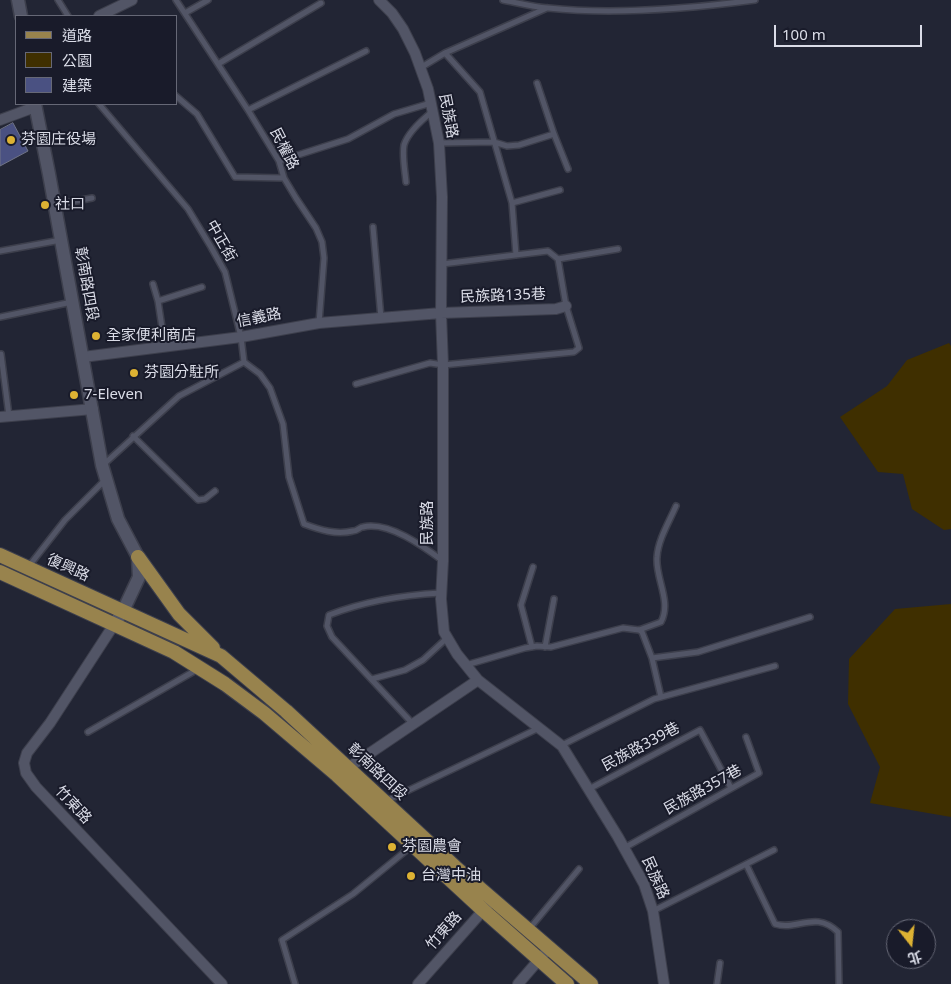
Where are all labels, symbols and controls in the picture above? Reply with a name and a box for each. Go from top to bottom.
legend [15,15,178,105]
scale bar [776,15,924,47]
text: 100 m [782,24,826,44]
text: 道路 [62,25,92,45]
text: 公園 [62,50,92,70]
text: 建築 [62,75,92,95]
street label: 民族路 [435,92,461,140]
street label: 民權路 [266,125,302,173]
place label: 芬園庄役場 [21,131,96,149]
marker: 芬園庄役場 [5,134,17,146]
place label: 社口 [55,196,85,214]
marker: 社口 [39,199,51,211]
street label: 中正街 [202,217,240,265]
street label: 彰南路四段 [71,246,101,322]
street label: 民族路135巷 [460,286,546,306]
street label: 信義路 [235,305,283,331]
place label: 全家便利商店 [106,327,196,345]
marker: 全家便利商店 [90,330,102,342]
place label: 芬園分駐所 [144,364,219,382]
marker: 芬園分駐所 [128,367,140,379]
place label: 7-Eleven [84,386,143,404]
marker: 7-Eleven [68,389,80,401]
street label: 民族路 [419,501,437,545]
street label: 復興路 [44,551,92,585]
street label: 民族路339巷 [599,719,683,775]
street label: 彰南路四段 [343,740,411,804]
street label: 民族路357巷 [661,761,745,819]
street label: 竹東路 [51,782,95,828]
place label: 芬園農會 [402,838,462,856]
marker: 芬園農會 [386,841,398,853]
street label: 民族路 [638,854,672,902]
place label: 台灣中油 [421,867,481,885]
marker: 台灣中油 [405,870,417,882]
street label: 竹東路 [422,908,466,954]
north arrow [886,919,936,969]
text: 北 [906,947,924,969]

